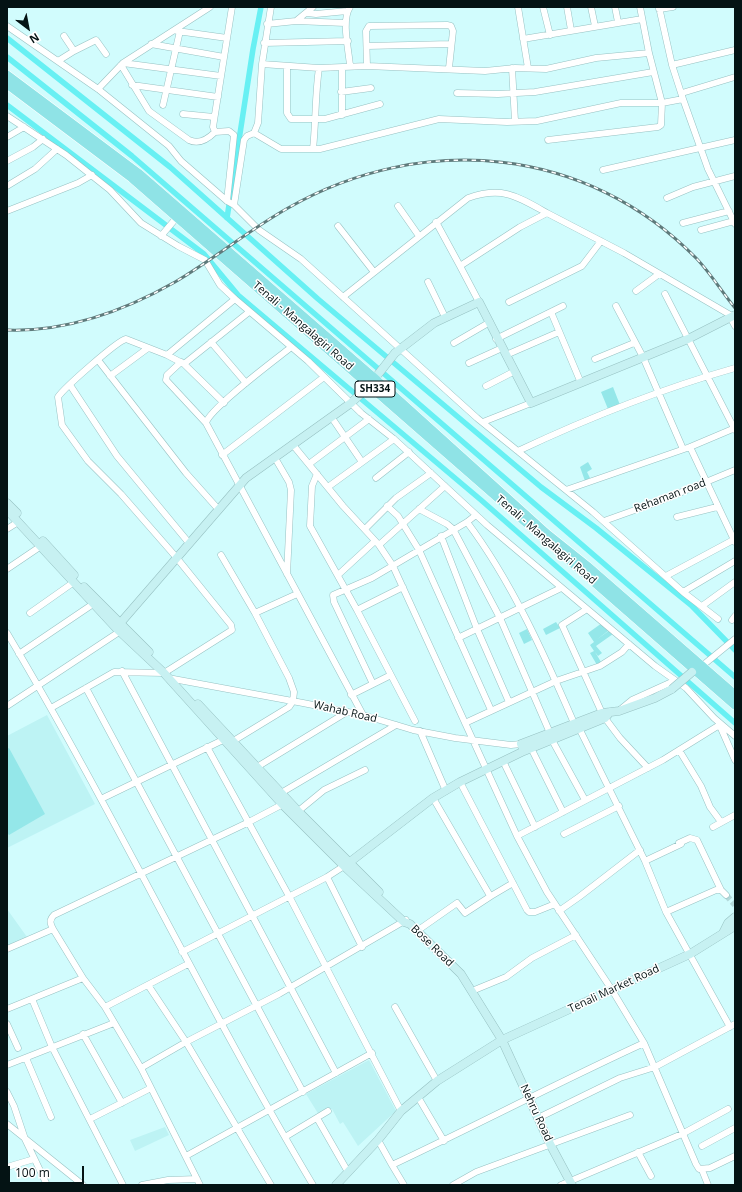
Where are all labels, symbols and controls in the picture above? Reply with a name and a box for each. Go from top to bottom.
north arrow [8,8,48,48]
text: N [27,30,42,47]
street label: Tenali - Mangalagiri Road [250,279,356,373]
road number: SH334 [355,381,395,397]
street label: Rehaman road [632,476,708,516]
street label: Tenali - Mangalagiri Road [493,493,599,587]
street label: Wahab Road [312,698,378,726]
street label: Bose Road [408,922,456,970]
street label: Tenali Market Road [566,962,662,1016]
street label: Nehru Road [517,1082,555,1144]
scale bar [10,1158,86,1184]
text: 100 m [15,1164,50,1181]

